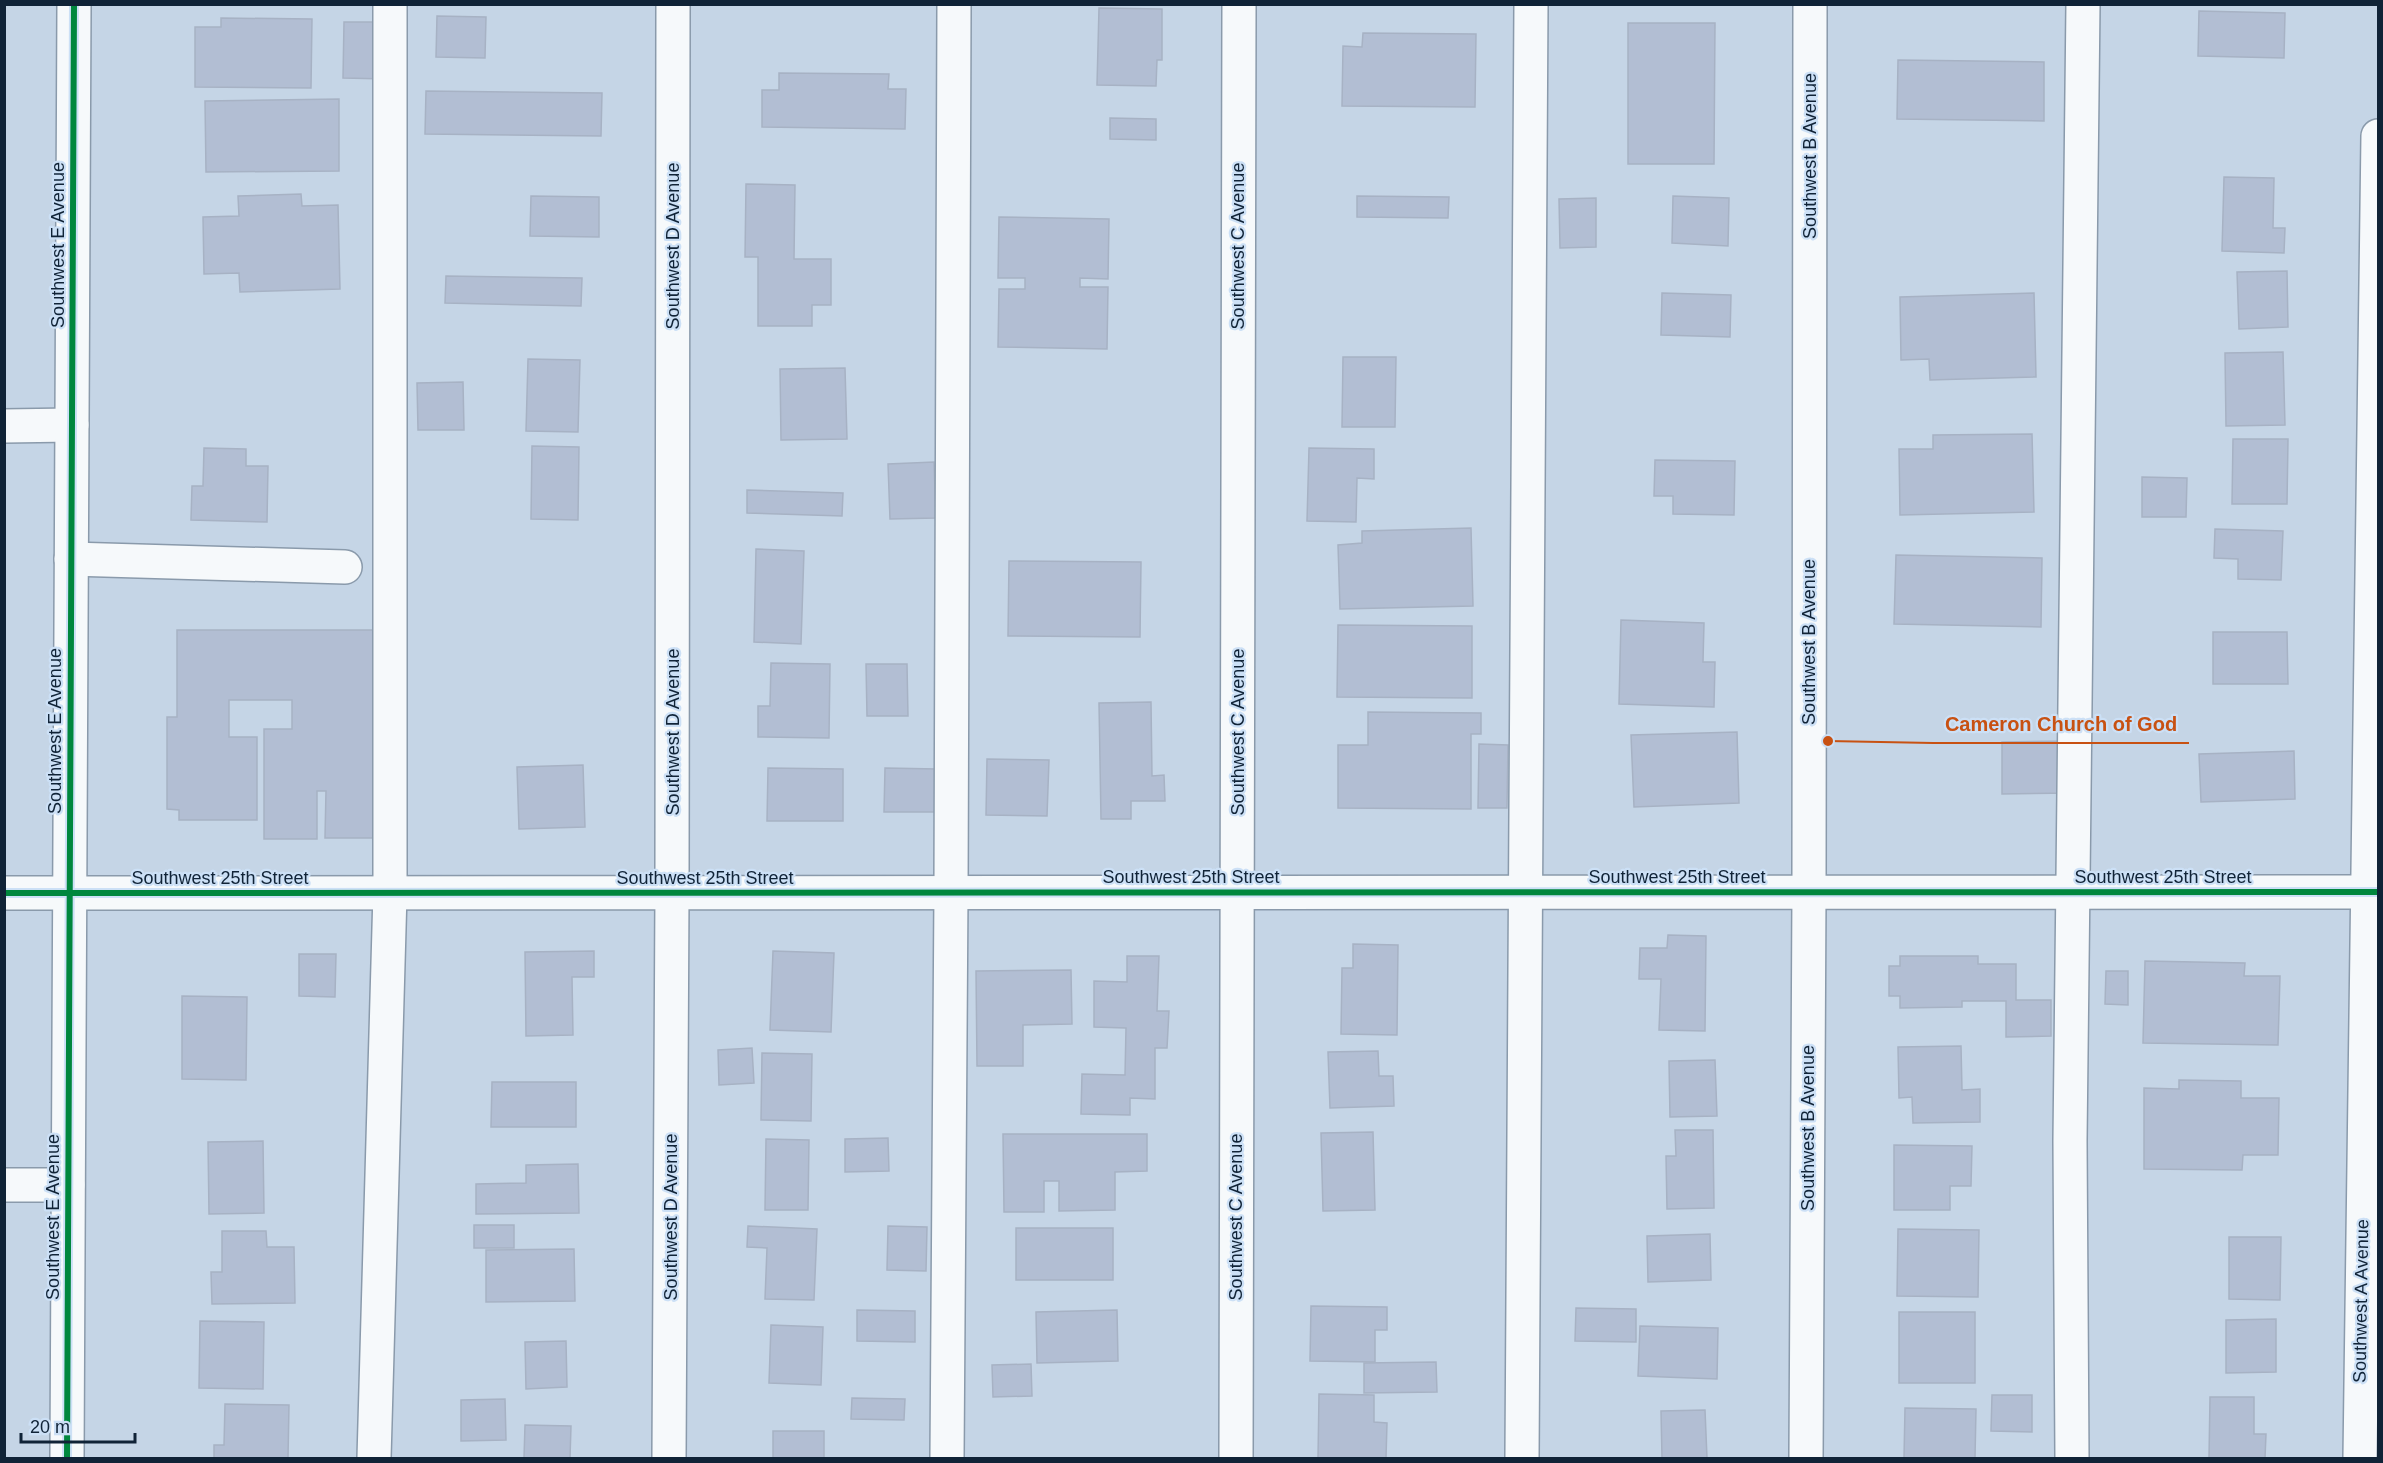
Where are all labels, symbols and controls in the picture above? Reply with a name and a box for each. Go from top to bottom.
street label: Southwest B Avenue [1800,73,1820,239]
street label: Southwest E Avenue [48,162,68,328]
street label: Southwest D Avenue [663,163,683,329]
street label: Southwest C Avenue [1228,163,1248,329]
street label: Southwest B Avenue [1799,559,1819,725]
street label: Southwest E Avenue [45,648,65,814]
street label: Southwest D Avenue [663,649,683,815]
street label: Southwest C Avenue [1228,649,1248,815]
callout: Cameron Church of God [1933,705,2189,743]
text: Cameron Church of God [1945,713,2177,735]
street label: Southwest 25th Street [1102,867,1280,887]
street label: Southwest 25th Street [1588,867,1766,887]
street label: Southwest 25th Street [2074,867,2252,887]
street label: Southwest 25th Street [131,868,309,888]
street label: Southwest 25th Street [616,868,794,888]
street label: Southwest B Avenue [1798,1045,1818,1211]
street label: Southwest E Avenue [43,1134,63,1300]
street label: Southwest D Avenue [661,1134,681,1300]
street label: Southwest C Avenue [1226,1134,1246,1300]
street label: Southwest A Avenue [2350,1219,2372,1383]
scale bar [21,1406,135,1444]
text: 20 m [30,1417,70,1437]

